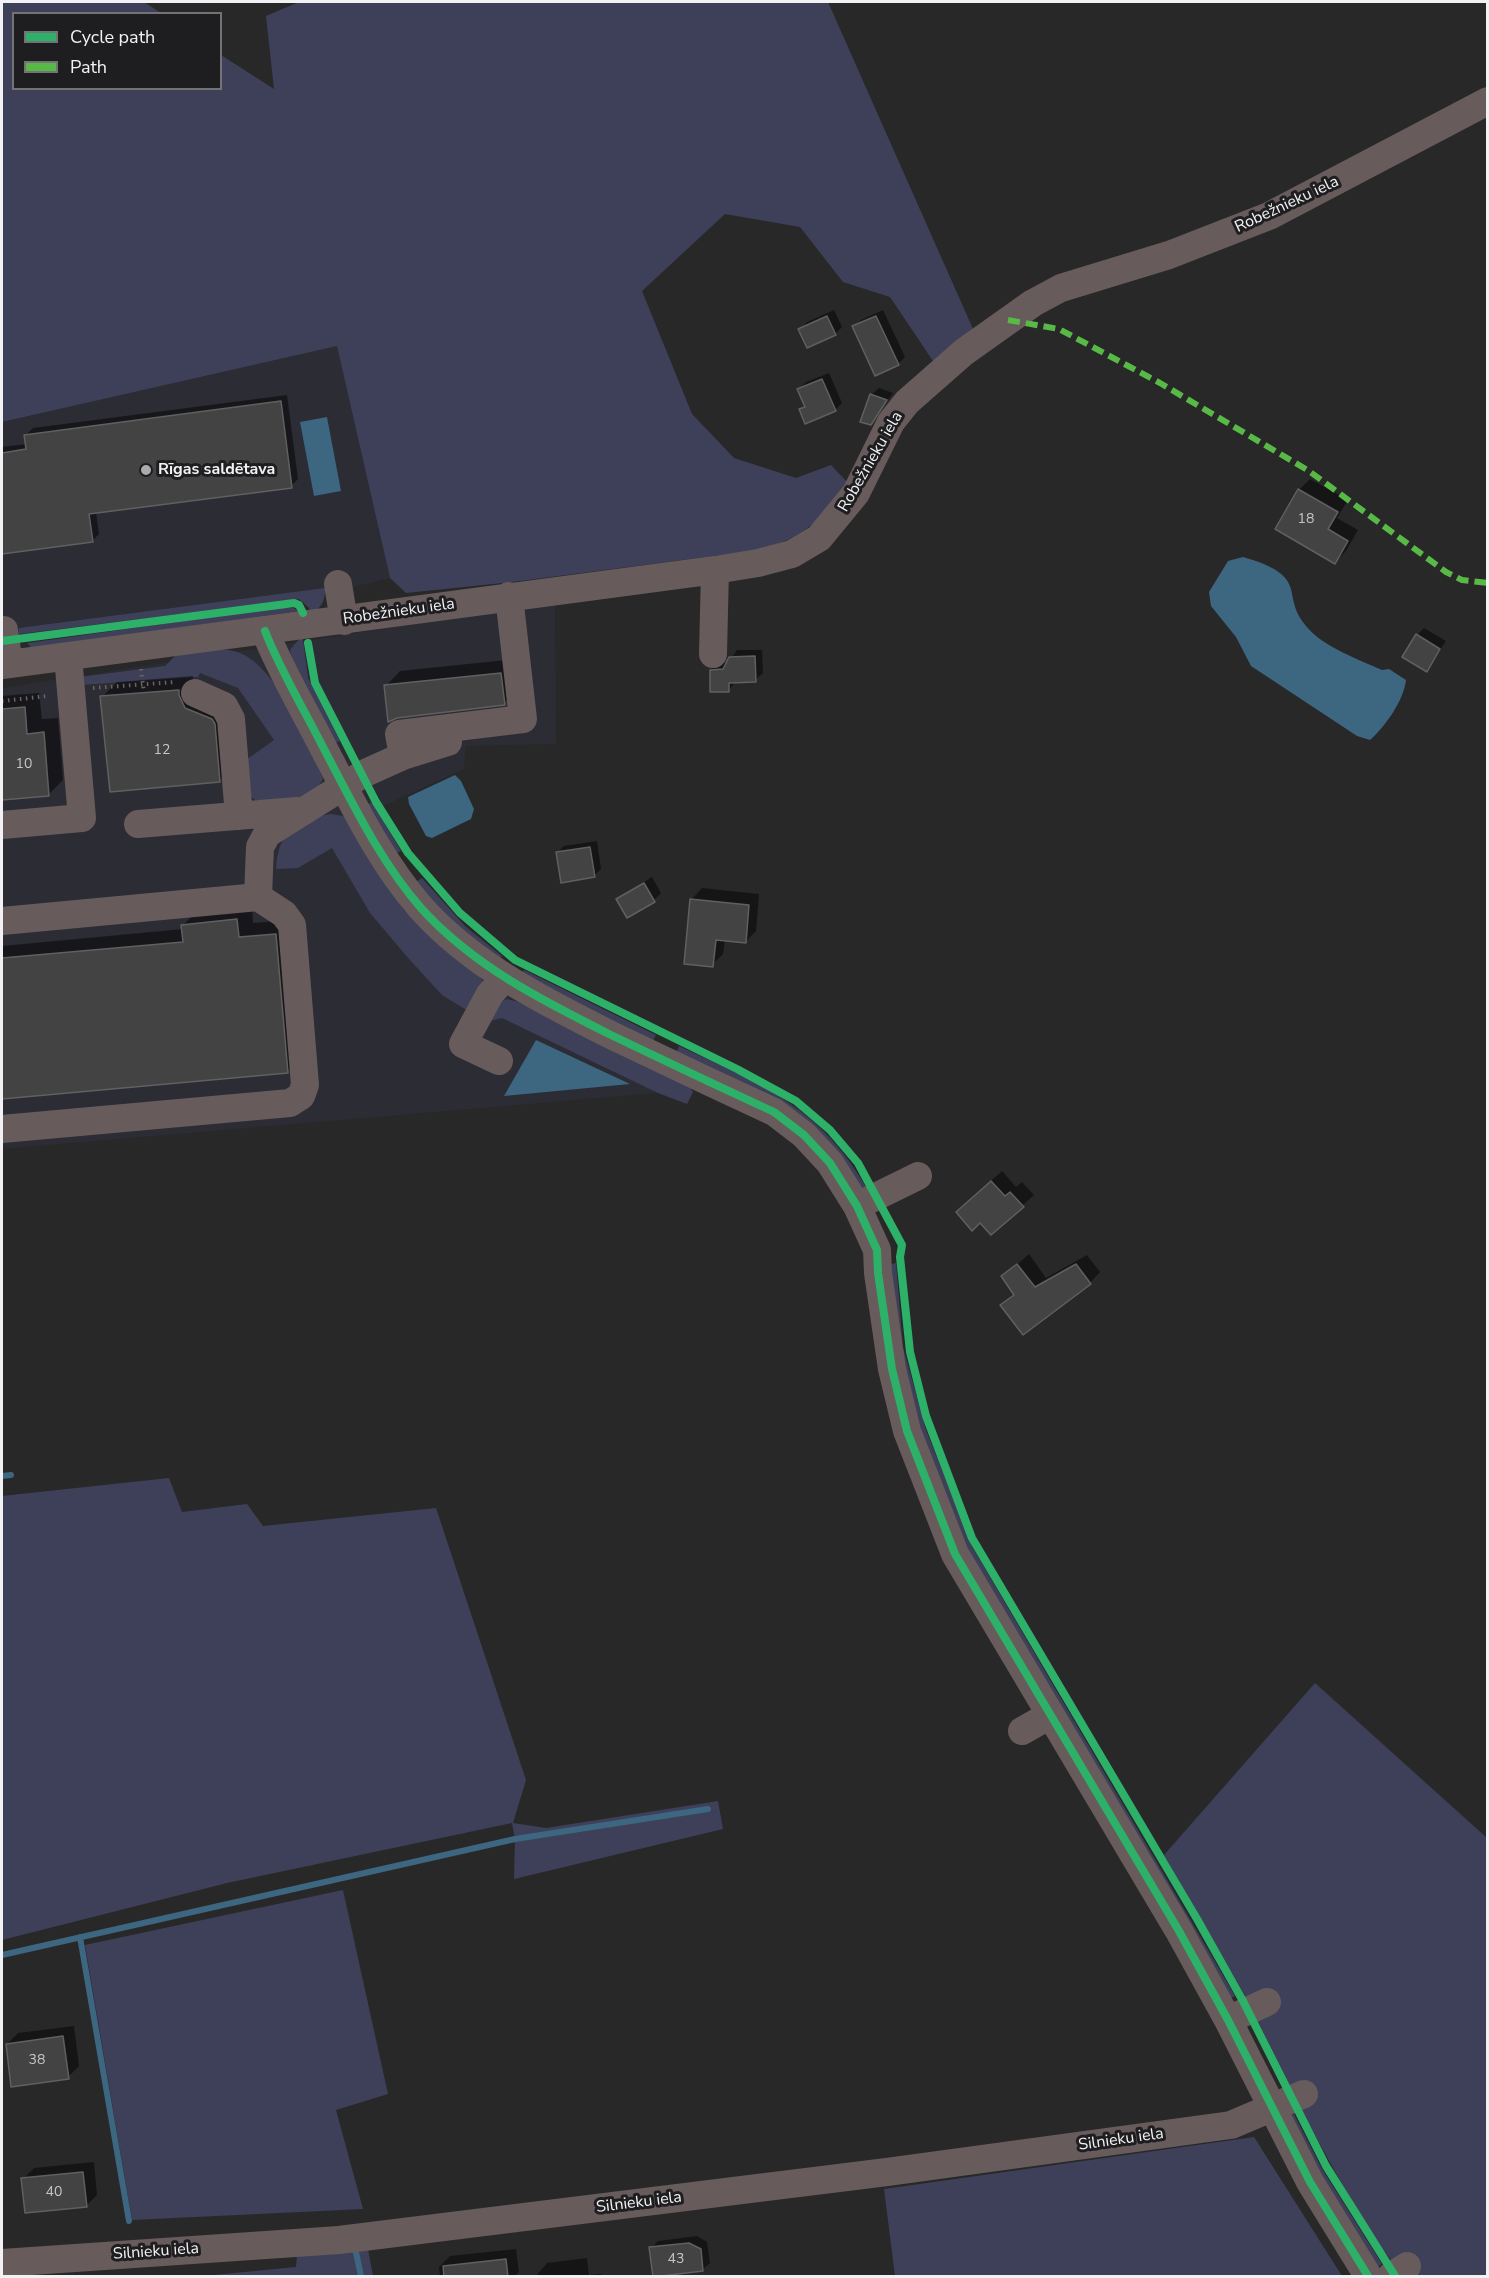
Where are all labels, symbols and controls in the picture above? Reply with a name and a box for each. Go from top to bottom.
legend [12,12,222,90]
text: Cycle path [70,25,155,49]
text: Path [70,55,107,79]
street label: Robežnieku iela [1232,173,1342,237]
street label: Robežnieku iela [835,408,907,516]
place label: Rīgas saldētava [158,460,275,480]
marker: Rīgas saldētava [139,463,153,477]
house number: 18 [1298,512,1314,528]
street label: Robežnieku iela [342,595,456,629]
house number: 12 [154,743,170,759]
house number: 10 [16,757,32,773]
house number: 38 [29,2053,45,2069]
street label: Silnieku iela [1077,2125,1165,2155]
house number: 40 [46,2185,62,2201]
street label: Silnieku iela [595,2188,683,2218]
street label: Silnieku iela [112,2239,200,2265]
house number: 43 [668,2252,684,2268]

